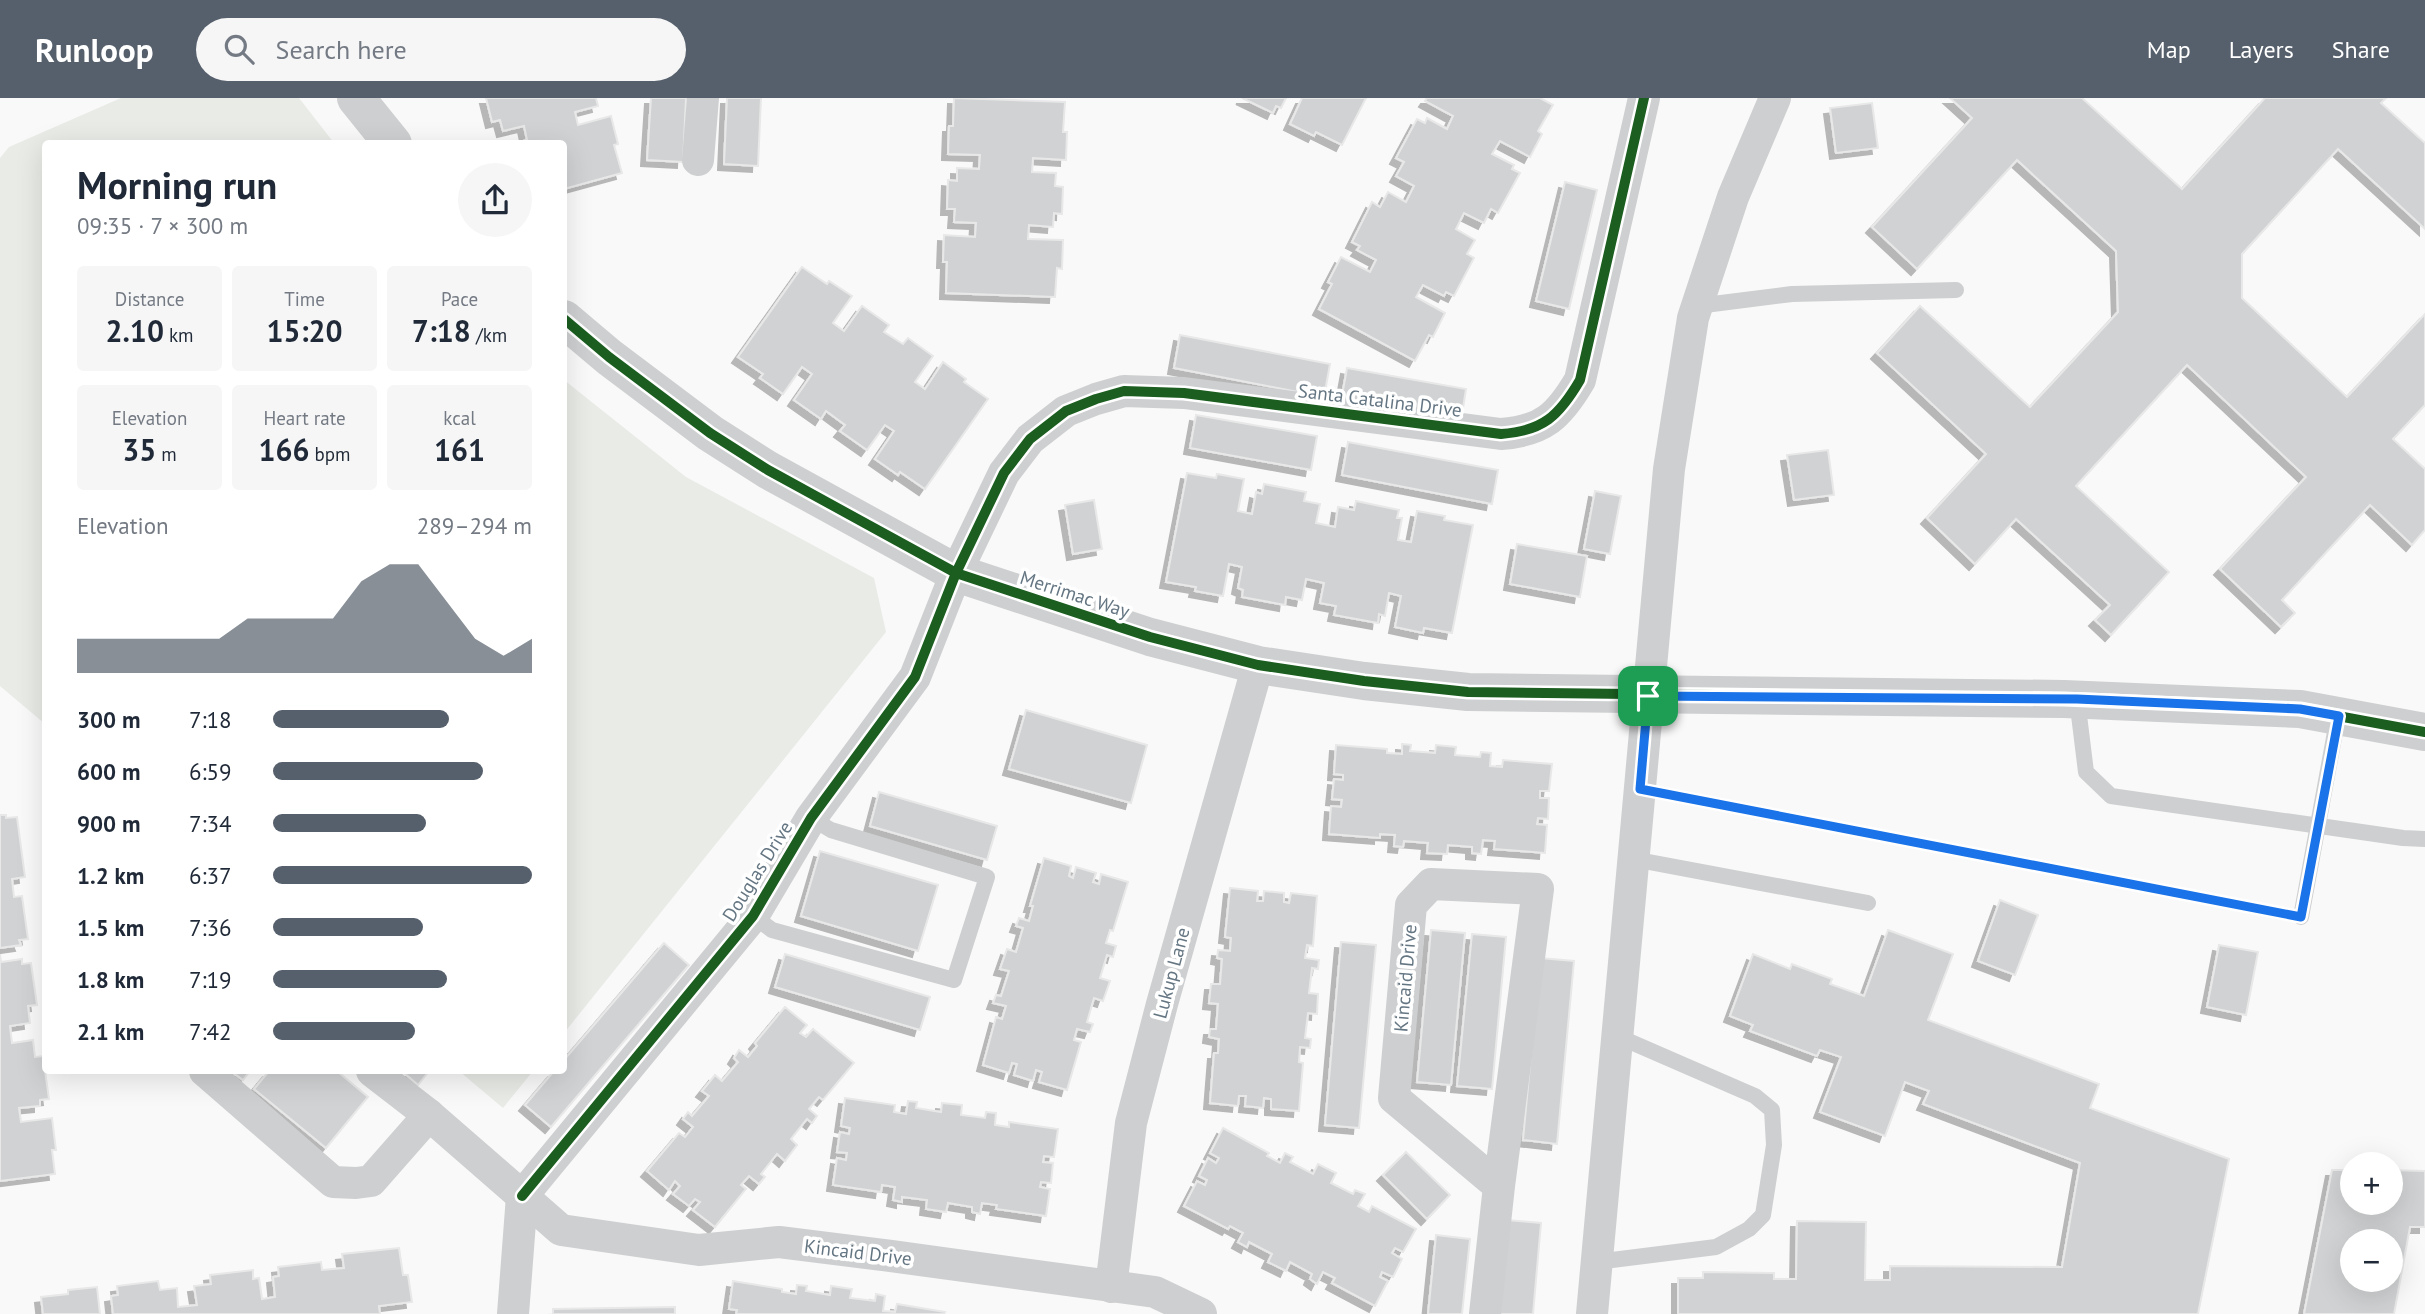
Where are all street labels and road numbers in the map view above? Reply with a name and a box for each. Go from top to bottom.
street label: Santa Catalina Drive [1297,378,1463,422]
street label: Merrimac Way [1017,565,1133,623]
street label: Douglas Drive [717,816,797,926]
street label: Kincaid Drive [1388,923,1422,1033]
street label: Lukup Lane [1147,925,1195,1021]
street label: Kincaid Drive [803,1234,913,1270]

